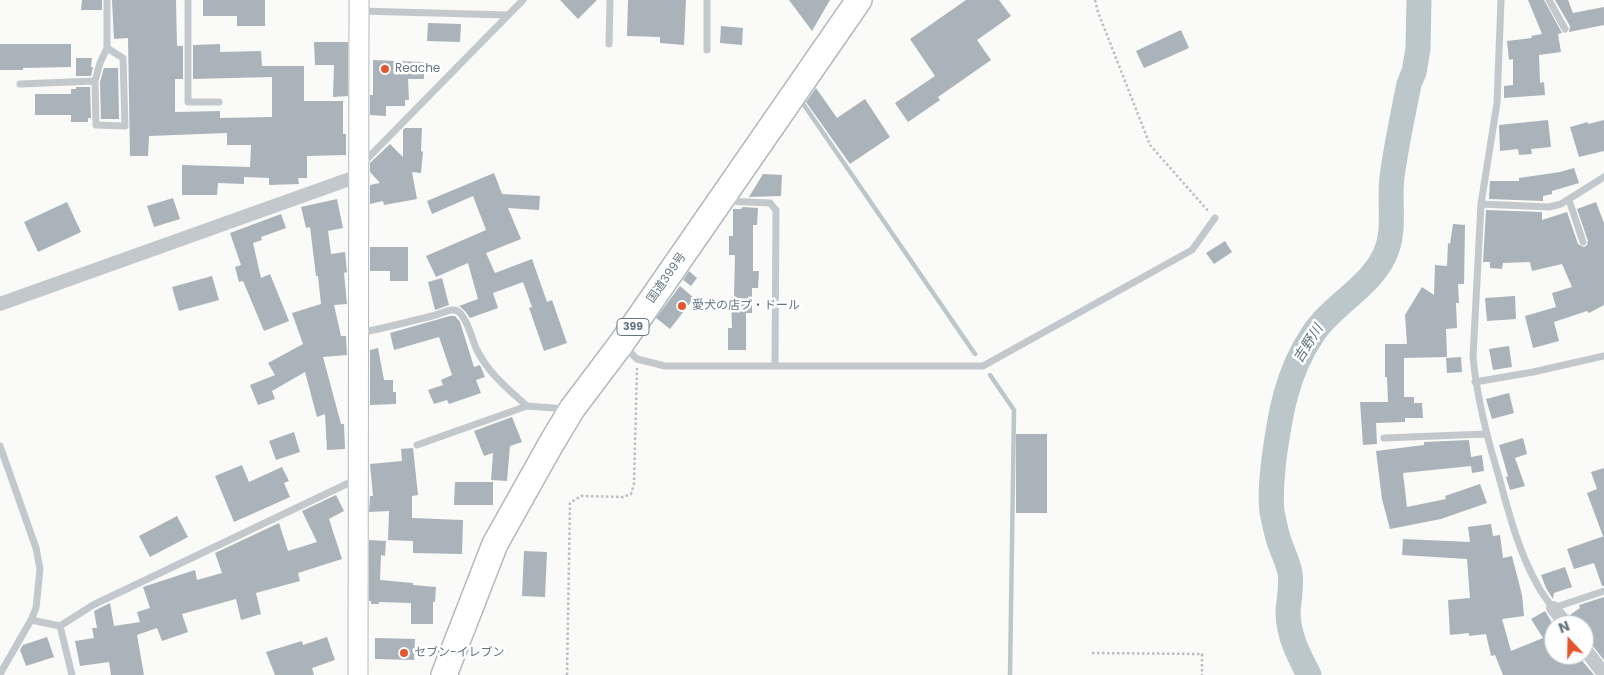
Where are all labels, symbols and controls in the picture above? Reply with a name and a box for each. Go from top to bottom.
place label: Reache [395,62,440,76]
marker: Reache [379,63,391,75]
street label: 国道399号 [644,250,690,306]
place label: 愛犬の店プ・ドール [692,299,800,313]
marker: 愛犬の店プ・ドール [676,300,688,312]
road number: 399 [617,318,649,336]
water label: 吉野川 [1291,322,1327,366]
north arrow [1544,615,1594,665]
text: N [1555,616,1572,638]
place label: セブン-イレブン [414,646,505,660]
marker: セブン-イレブン [398,647,410,659]

